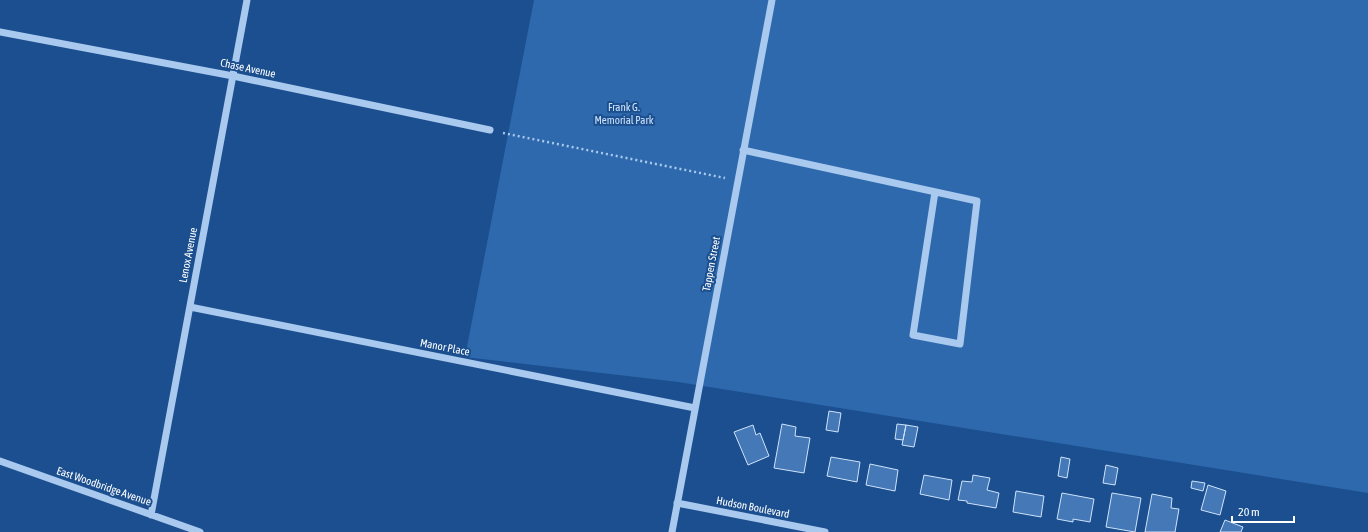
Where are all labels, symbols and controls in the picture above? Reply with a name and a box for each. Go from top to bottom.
street label: Chase Avenue [219,56,277,80]
park label: Frank G. Memorial Park [594,101,654,126]
street label: Lenox Avenue [177,226,199,284]
street label: Tappen Street [700,236,722,292]
street label: Manor Place [419,336,471,358]
street label: East Woodbridge Avenue [55,464,153,508]
street label: Hudson Boulevard [715,494,791,520]
scale bar [1232,498,1294,524]
text: 20 m [1238,505,1260,519]

